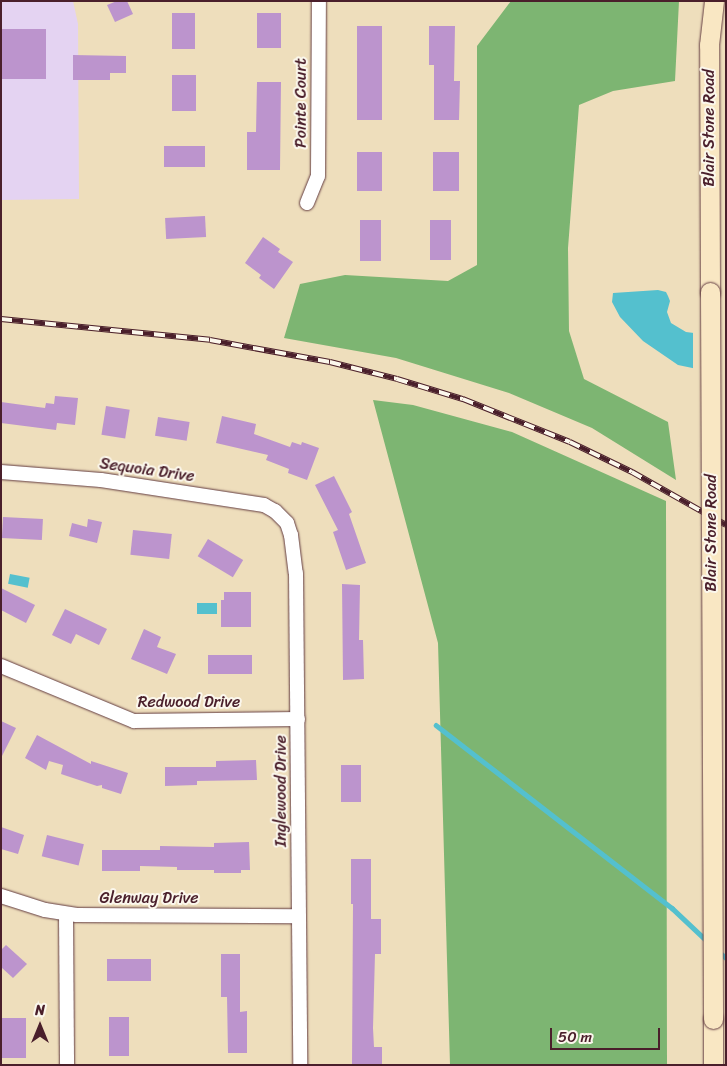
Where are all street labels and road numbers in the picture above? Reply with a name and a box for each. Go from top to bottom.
street label: Pointe Court [291,58,311,148]
street label: Blair Stone Road [699,69,719,187]
street label: Sequoia Drive [98,454,196,486]
street label: Blair Stone Road [701,474,721,592]
street label: Redwood Drive [138,692,240,712]
street label: Inglewood Drive [271,735,291,847]
street label: Glenway Drive [99,888,199,908]

